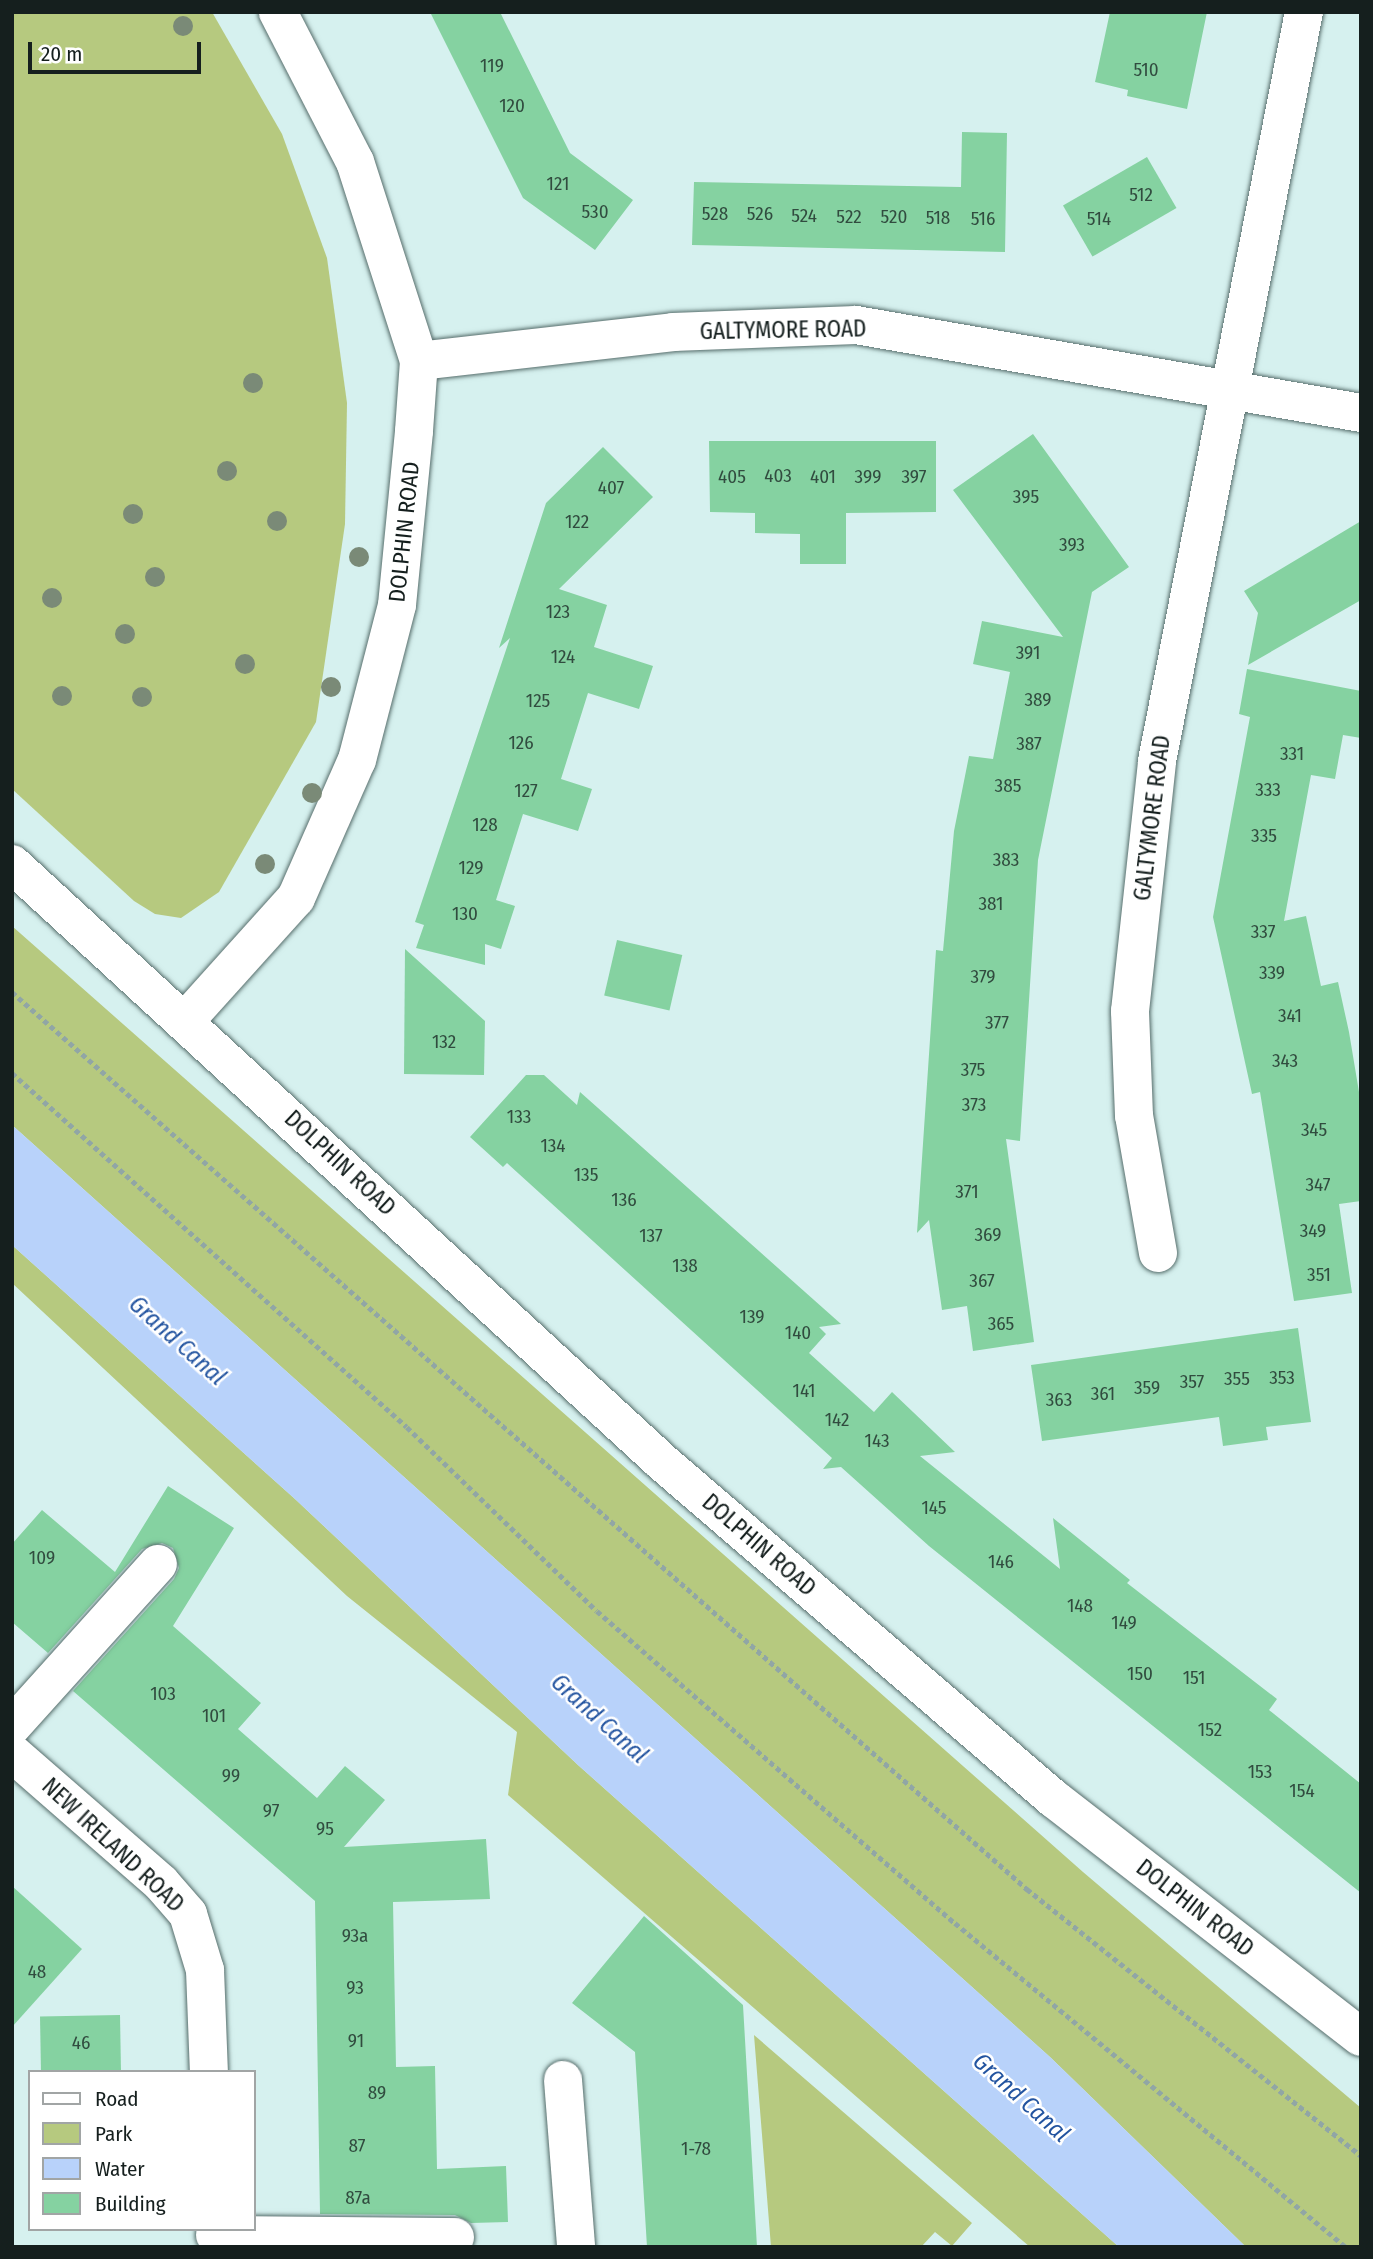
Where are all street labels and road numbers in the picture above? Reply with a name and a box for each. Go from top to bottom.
street label: GALTYMORE ROAD [699,315,867,345]
street label: DOLPHIN ROAD [383,460,425,604]
street label: GALTYMORE ROAD [1128,734,1176,902]
street label: DOLPHIN ROAD [279,1105,401,1221]
street label: DOLPHIN ROAD [697,1488,821,1602]
street label: NEW IRELAND ROAD [36,1772,190,1918]
street label: DOLPHIN ROAD [1131,1854,1259,1962]

